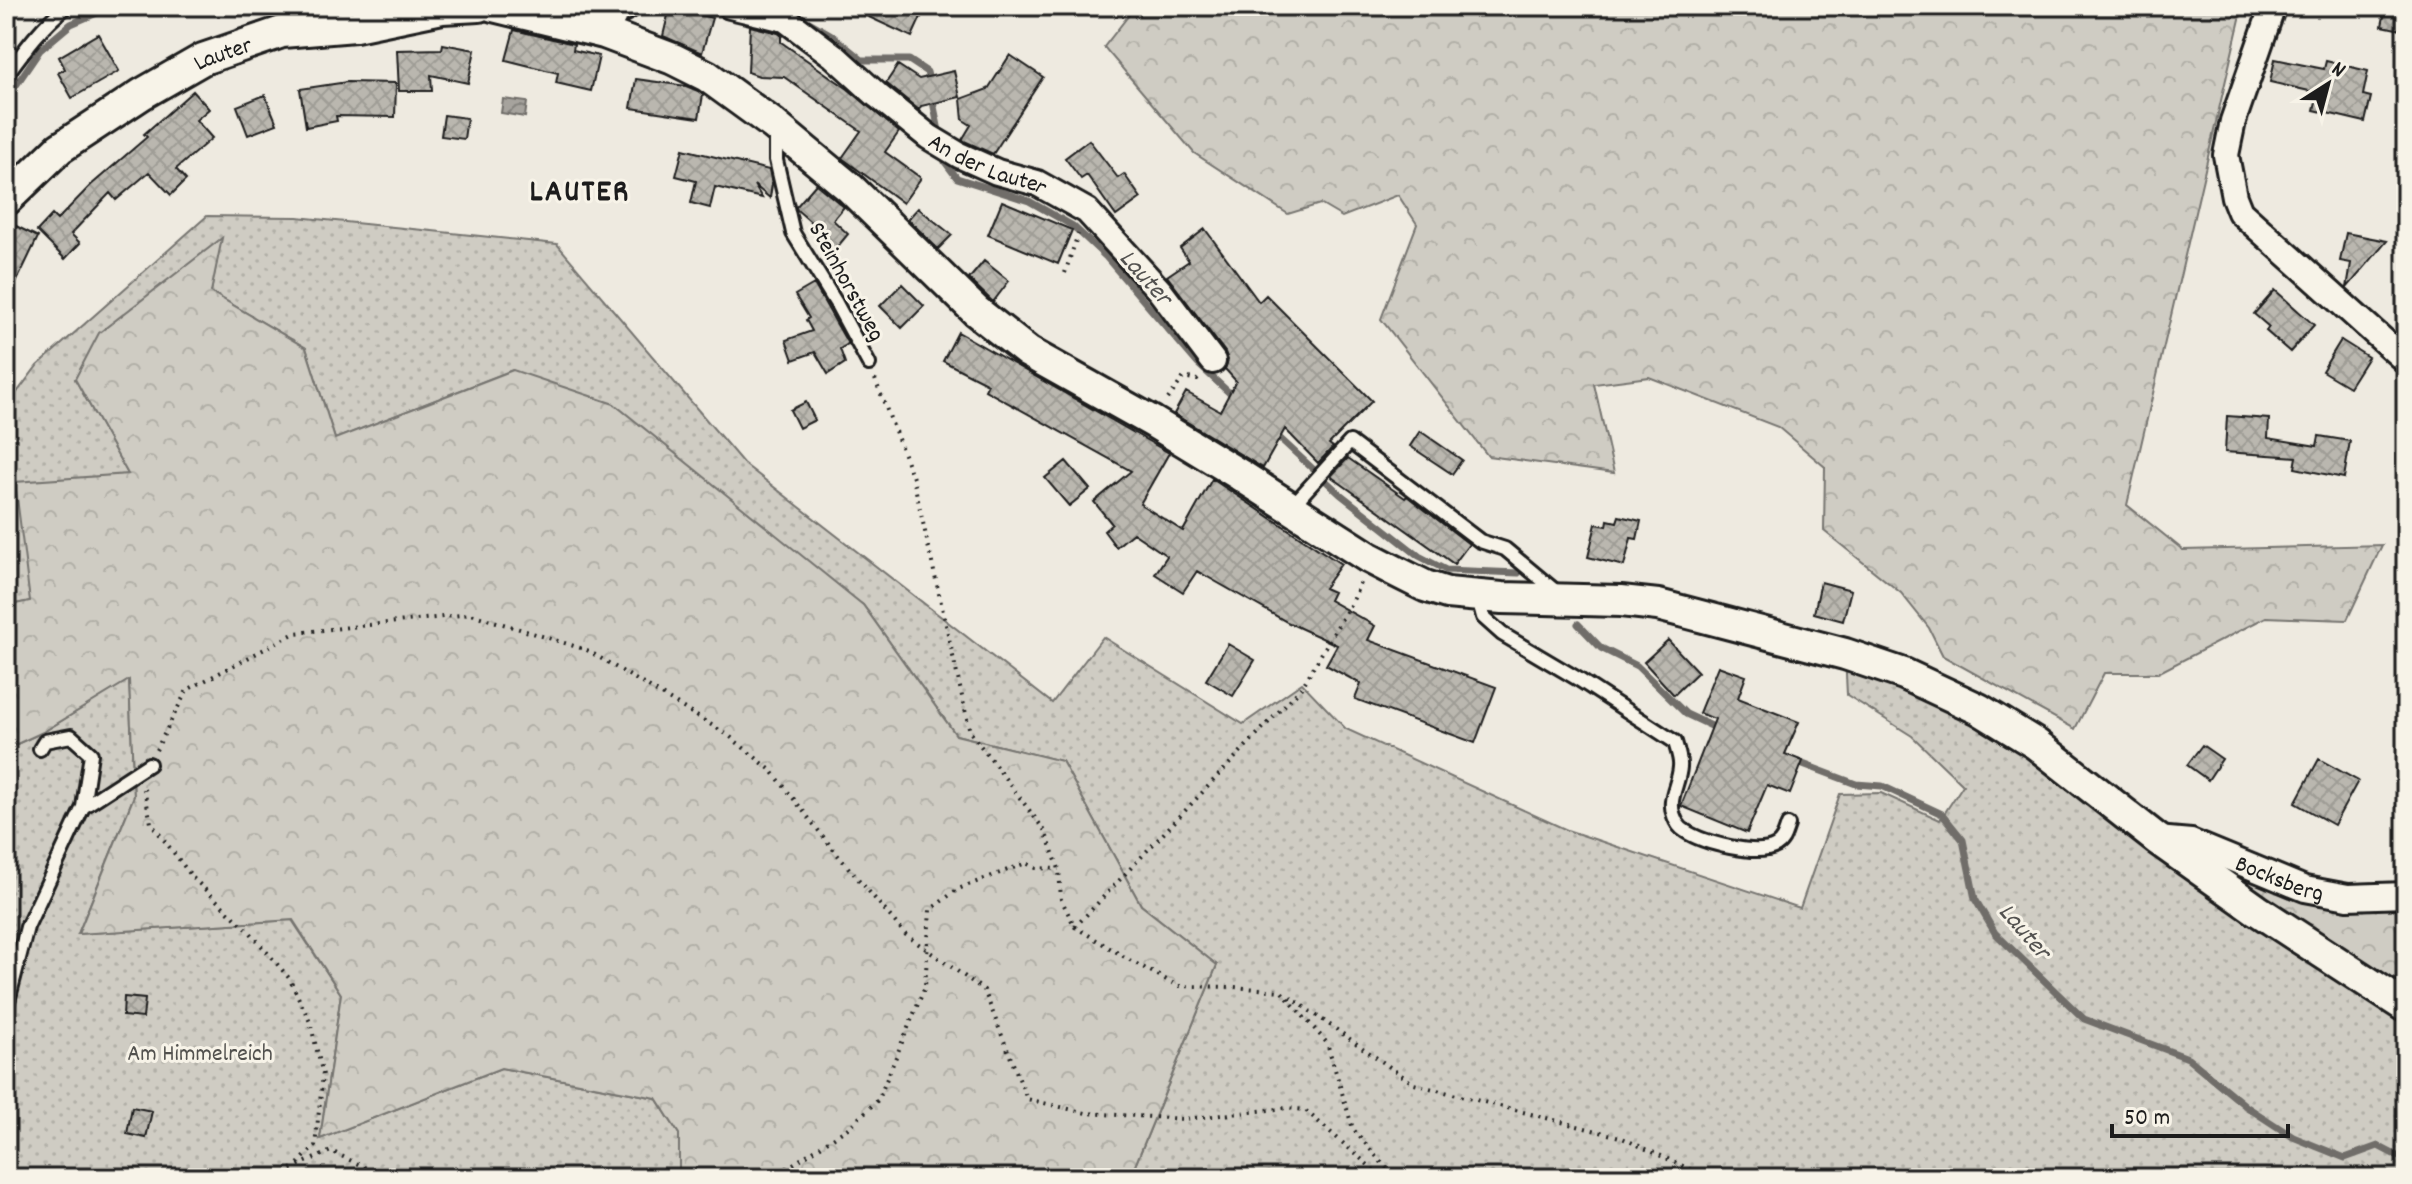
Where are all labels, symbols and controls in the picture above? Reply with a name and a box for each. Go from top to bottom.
street label: Lauter [188,29,257,81]
north arrow [2288,44,2368,124]
text: N [2324,55,2351,86]
street label: An der Lauter [921,126,1053,205]
district label: LAUTER [530,171,630,217]
street label: Steinhorstweg [799,217,892,348]
water label: Lauter [1109,242,1182,317]
street label: Bocksberg [2229,848,2326,912]
water label: Lauter [1988,896,2061,971]
park label: Am Himmelreich [127,1038,273,1072]
scale bar [2112,1088,2288,1138]
text: 50 m [2124,1102,2170,1136]

